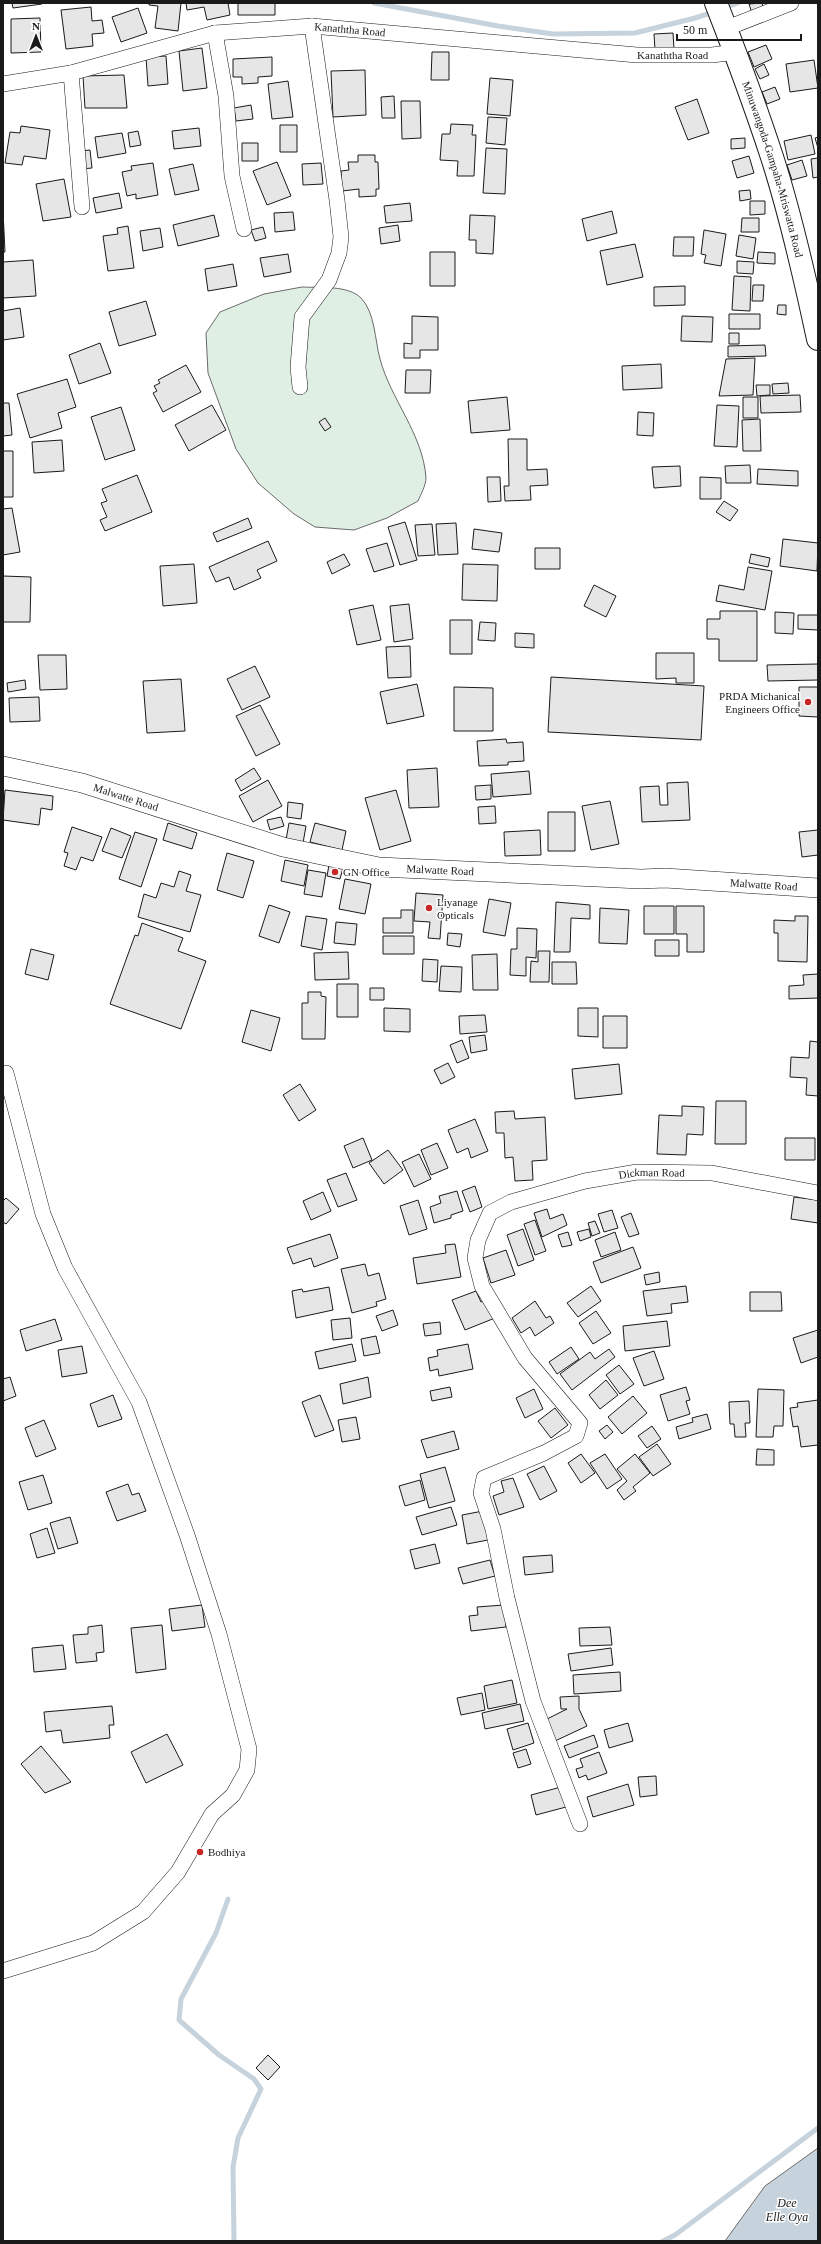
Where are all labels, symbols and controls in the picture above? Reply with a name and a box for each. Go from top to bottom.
north arrow [16,16,56,56]
scale bar [677,16,801,42]
text: N [32,20,40,32]
street label: Kanaththa Road [314,20,386,39]
text: 50 m [683,23,708,37]
street label: Kanaththa Road [637,49,709,61]
street label: Minuwangoda-Gampaha-Mriswatta Road [740,80,806,259]
place label: PRDA Michanical Engineers Office [719,690,800,715]
marker: PRDA Michanical Engineers Office [803,697,813,707]
street label: Malwatte Road [92,781,161,813]
street label: Malwatte Road [406,862,475,877]
place label: GN Office [343,866,390,878]
marker: GN Office [330,867,340,877]
street label: Malwatte Road [730,876,798,893]
place label: Liyanage Opticals [437,896,478,921]
marker: Liyanage Opticals [424,903,434,913]
street label: Dickman Road [618,1166,685,1181]
place label: Bodhiya [208,1846,245,1858]
marker: Bodhiya [195,1847,205,1857]
water label: Dee Elle Oya [765,2196,808,2224]

